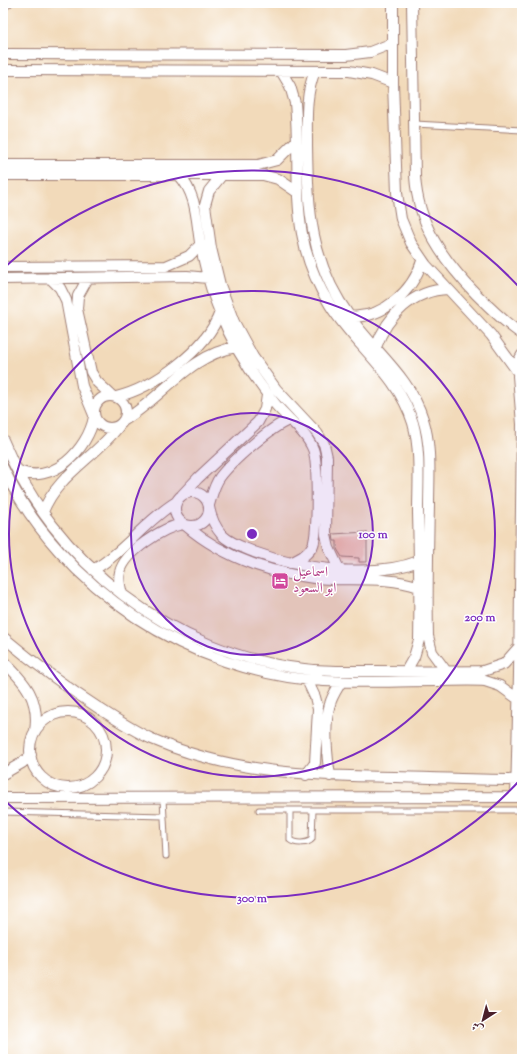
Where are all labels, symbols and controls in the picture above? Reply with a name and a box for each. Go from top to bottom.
text: 100 m [357,526,388,544]
centre of rings [245,527,259,541]
place label: اسماعيل ابو السعود [293,563,336,599]
hotel icon: اسماعيل ابو السعود [270,571,290,591]
text: 200 m [465,609,495,627]
text: 300 m [237,890,267,908]
north arrow [463,1000,503,1040]
text: ش [469,1018,487,1037]

